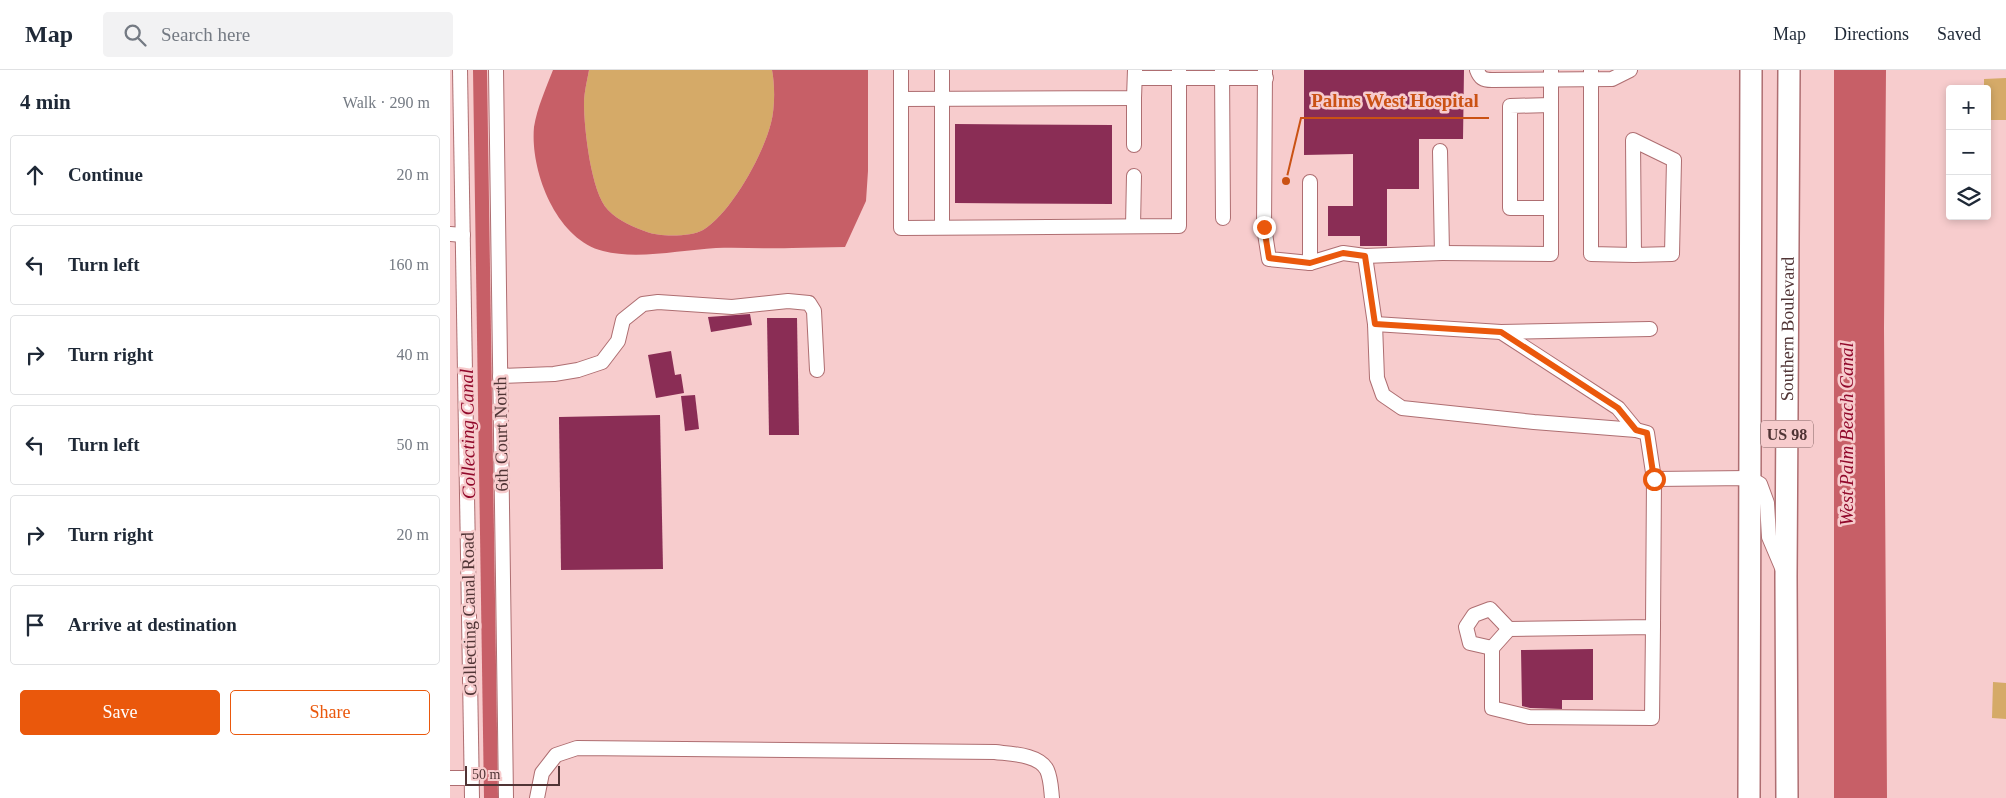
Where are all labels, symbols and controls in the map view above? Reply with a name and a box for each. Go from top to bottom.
search box [103,12,453,57]
text: Map [25,21,73,47]
icon: search [121,21,149,49]
text: Search here [161,24,250,45]
text: Map [1773,24,1806,44]
text: Directions [1834,24,1909,44]
text: Saved [1937,24,1981,44]
callout: Palms West Hospital [1301,84,1489,118]
map controls [1946,85,1991,220]
button: + [1946,85,1991,130]
text: 4 min [20,90,71,114]
text: Palms West Hospital [1311,90,1479,111]
text: Walk · 290 m [343,94,430,111]
button: − [1946,130,1991,175]
icon: ahead [21,161,49,189]
text: Continue [68,164,143,185]
text: 20 m [397,166,429,183]
button: layers [1946,175,1991,220]
route end [1253,216,1276,239]
icon: left [21,251,49,279]
text: Turn left [68,254,140,275]
text: 160 m [389,256,429,273]
street label: Southern Boulevard [1777,257,1798,401]
icon: right [21,341,49,369]
water label: West Palm Beach Canal [1836,342,1857,526]
text: Turn right [68,344,153,365]
text: 40 m [397,346,429,363]
water label: Collecting Canal [456,369,479,499]
street label: 6th Court North [490,376,512,492]
road number: US 98 [1761,420,1813,448]
icon: left [21,431,49,459]
text: Turn left [68,434,140,455]
text: 50 m [397,436,429,453]
route start [1643,468,1666,491]
icon: right [21,521,49,549]
text: Turn right [68,524,153,545]
text: 20 m [397,526,429,543]
street label: Collecting Canal Road [458,532,480,696]
icon: arrive [21,611,49,639]
text: Arrive at destination [68,614,237,635]
button: Save [20,690,220,735]
button: Share [230,690,430,735]
scale bar [465,763,560,786]
text: 50 m [472,767,500,782]

